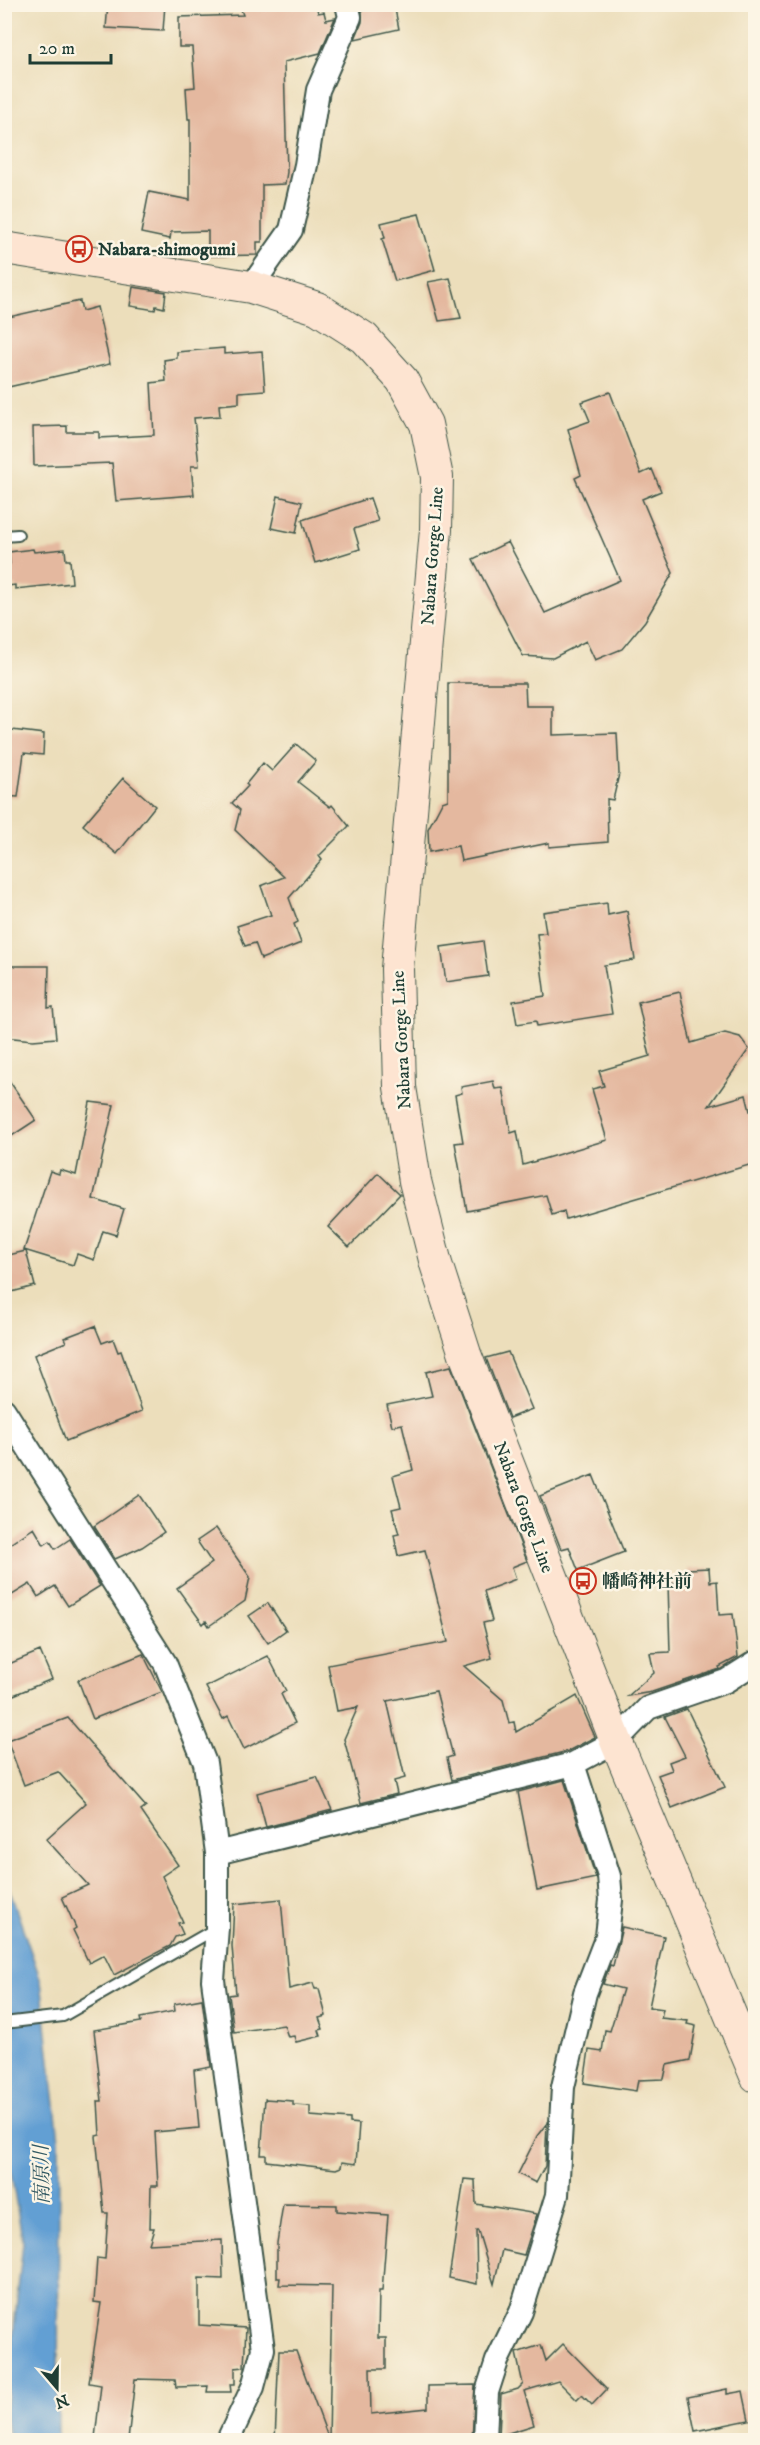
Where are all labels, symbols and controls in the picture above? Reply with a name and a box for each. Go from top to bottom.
scale bar [30,27,111,65]
text: 20 m [39,38,75,60]
bus stop icon: Nabara-shimogumi [64,234,94,264]
place label: Nabara-shimogumi [98,239,236,261]
street label: Nabara Gorge Line [417,486,449,626]
street label: Nabara Gorge Line [387,970,417,1110]
street label: Nabara Gorge Line [488,1439,558,1576]
bus stop icon: 幡崎神社前 [568,1566,598,1596]
place label: 幡崎神社前 [602,1571,692,1593]
water label: 南原川 [29,2143,56,2205]
north arrow [27,2358,87,2418]
text: N [52,2390,71,2413]

